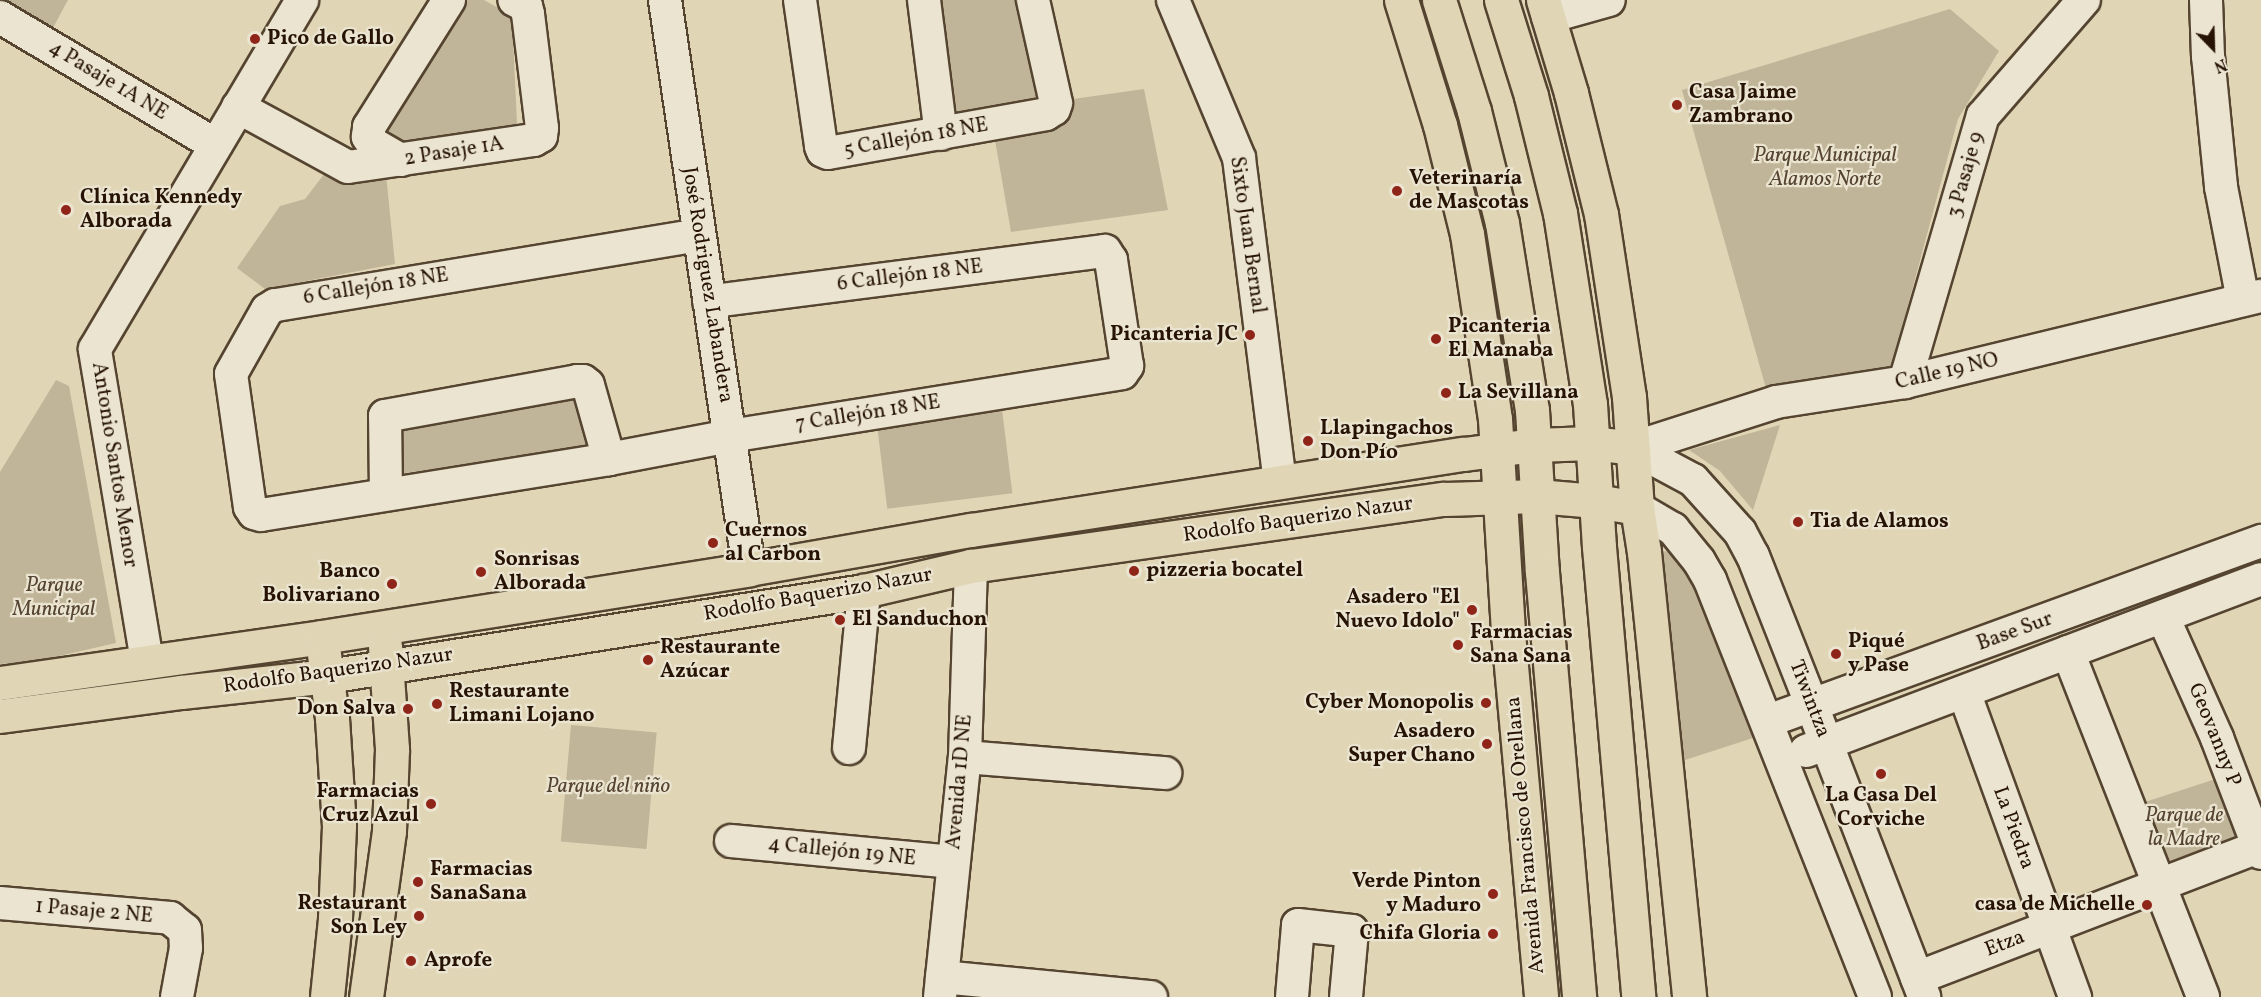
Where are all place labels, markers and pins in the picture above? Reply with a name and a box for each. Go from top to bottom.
place label: Pico de Gallo [267,26,394,52]
marker: Pico de Gallo [248,32,262,46]
place label: Casa Jaime Zambrano [1689,80,1797,130]
marker: Casa Jaime Zambrano [1670,98,1684,112]
place label: Veterinaría de Mascotas [1409,166,1529,216]
marker: Veterinaría de Mascotas [1390,184,1404,198]
place label: Clínica Kennedy Alborada [80,185,242,235]
marker: Clínica Kennedy Alborada [57,201,75,219]
place label: Picanteria El Manaba [1448,314,1554,364]
place label: Picanteria JC [1110,322,1238,348]
marker: Picanteria JC [1243,328,1257,342]
marker: Picanteria El Manaba [1429,332,1443,346]
place label: La Sevillana [1458,380,1579,406]
marker: La Sevillana [1439,386,1453,400]
place label: Llapingachos Don Pío [1320,416,1453,466]
marker: Llapingachos Don Pío [1301,434,1315,448]
place label: Tia de Alamos [1810,509,1949,535]
marker: Tia de Alamos [1791,515,1805,529]
place label: Cuernos al Carbon [725,518,821,568]
marker: Cuernos al Carbon [706,536,720,550]
place label: Sonrisas Alborada [494,547,586,597]
place label: pizzeria bocatel [1146,558,1303,584]
place label: Banco Bolivariano [262,559,380,609]
marker: Sonrisas Alborada [472,563,490,581]
marker: pizzeria bocatel [1127,564,1141,578]
marker: Banco Bolivariano [385,577,399,591]
place label: Asadero "El Nuevo Idolo" [1336,585,1460,635]
marker: Asadero "El Nuevo Idolo" [1465,603,1479,617]
place label: El Sanduchon [852,607,987,633]
marker: El Sanduchon [833,613,847,627]
place label: Farmacias Sana Sana [1470,620,1573,670]
place label: Piqué y Pase [1848,629,1909,679]
place label: Restaurante Azúcar [660,635,780,685]
marker: Farmacias Sana Sana [1451,638,1465,652]
marker: Piqué y Pase [1829,647,1843,661]
marker: Restaurante Azúcar [641,653,655,667]
place label: Restaurante Limani Lojano [449,679,594,729]
place label: Cyber Monopolis [1305,690,1474,716]
place label: Don Salva [297,696,396,722]
marker: Cyber Monopolis [1479,696,1493,710]
marker: Restaurante Limani Lojano [430,697,444,711]
marker: Don Salva [401,702,415,716]
place label: Asadero Super Chano [1348,719,1475,769]
marker: Asadero Super Chano [1480,737,1494,751]
marker: La Casa Del Corviche [1874,767,1888,781]
place label: Farmacias Cruz Azul [316,779,419,829]
place label: La Casa Del Corviche [1825,783,1937,833]
marker: Farmacias Cruz Azul [424,797,438,811]
place label: Farmacias SanaSana [430,857,533,907]
place label: Verde Pinton y Maduro [1352,869,1481,919]
marker: Farmacias SanaSana [411,875,425,889]
marker: Verde Pinton y Maduro [1486,887,1500,901]
place label: Restaurant Son Ley [297,891,407,941]
place label: casa de Michelle [1975,892,2135,918]
marker: casa de Michelle [2140,898,2154,912]
marker: Restaurant Son Ley [412,909,426,923]
place label: Chifa Gloria [1360,921,1481,947]
marker: Chifa Gloria [1486,927,1500,941]
place label: Aprofe [424,948,492,974]
marker: Aprofe [402,952,420,970]

